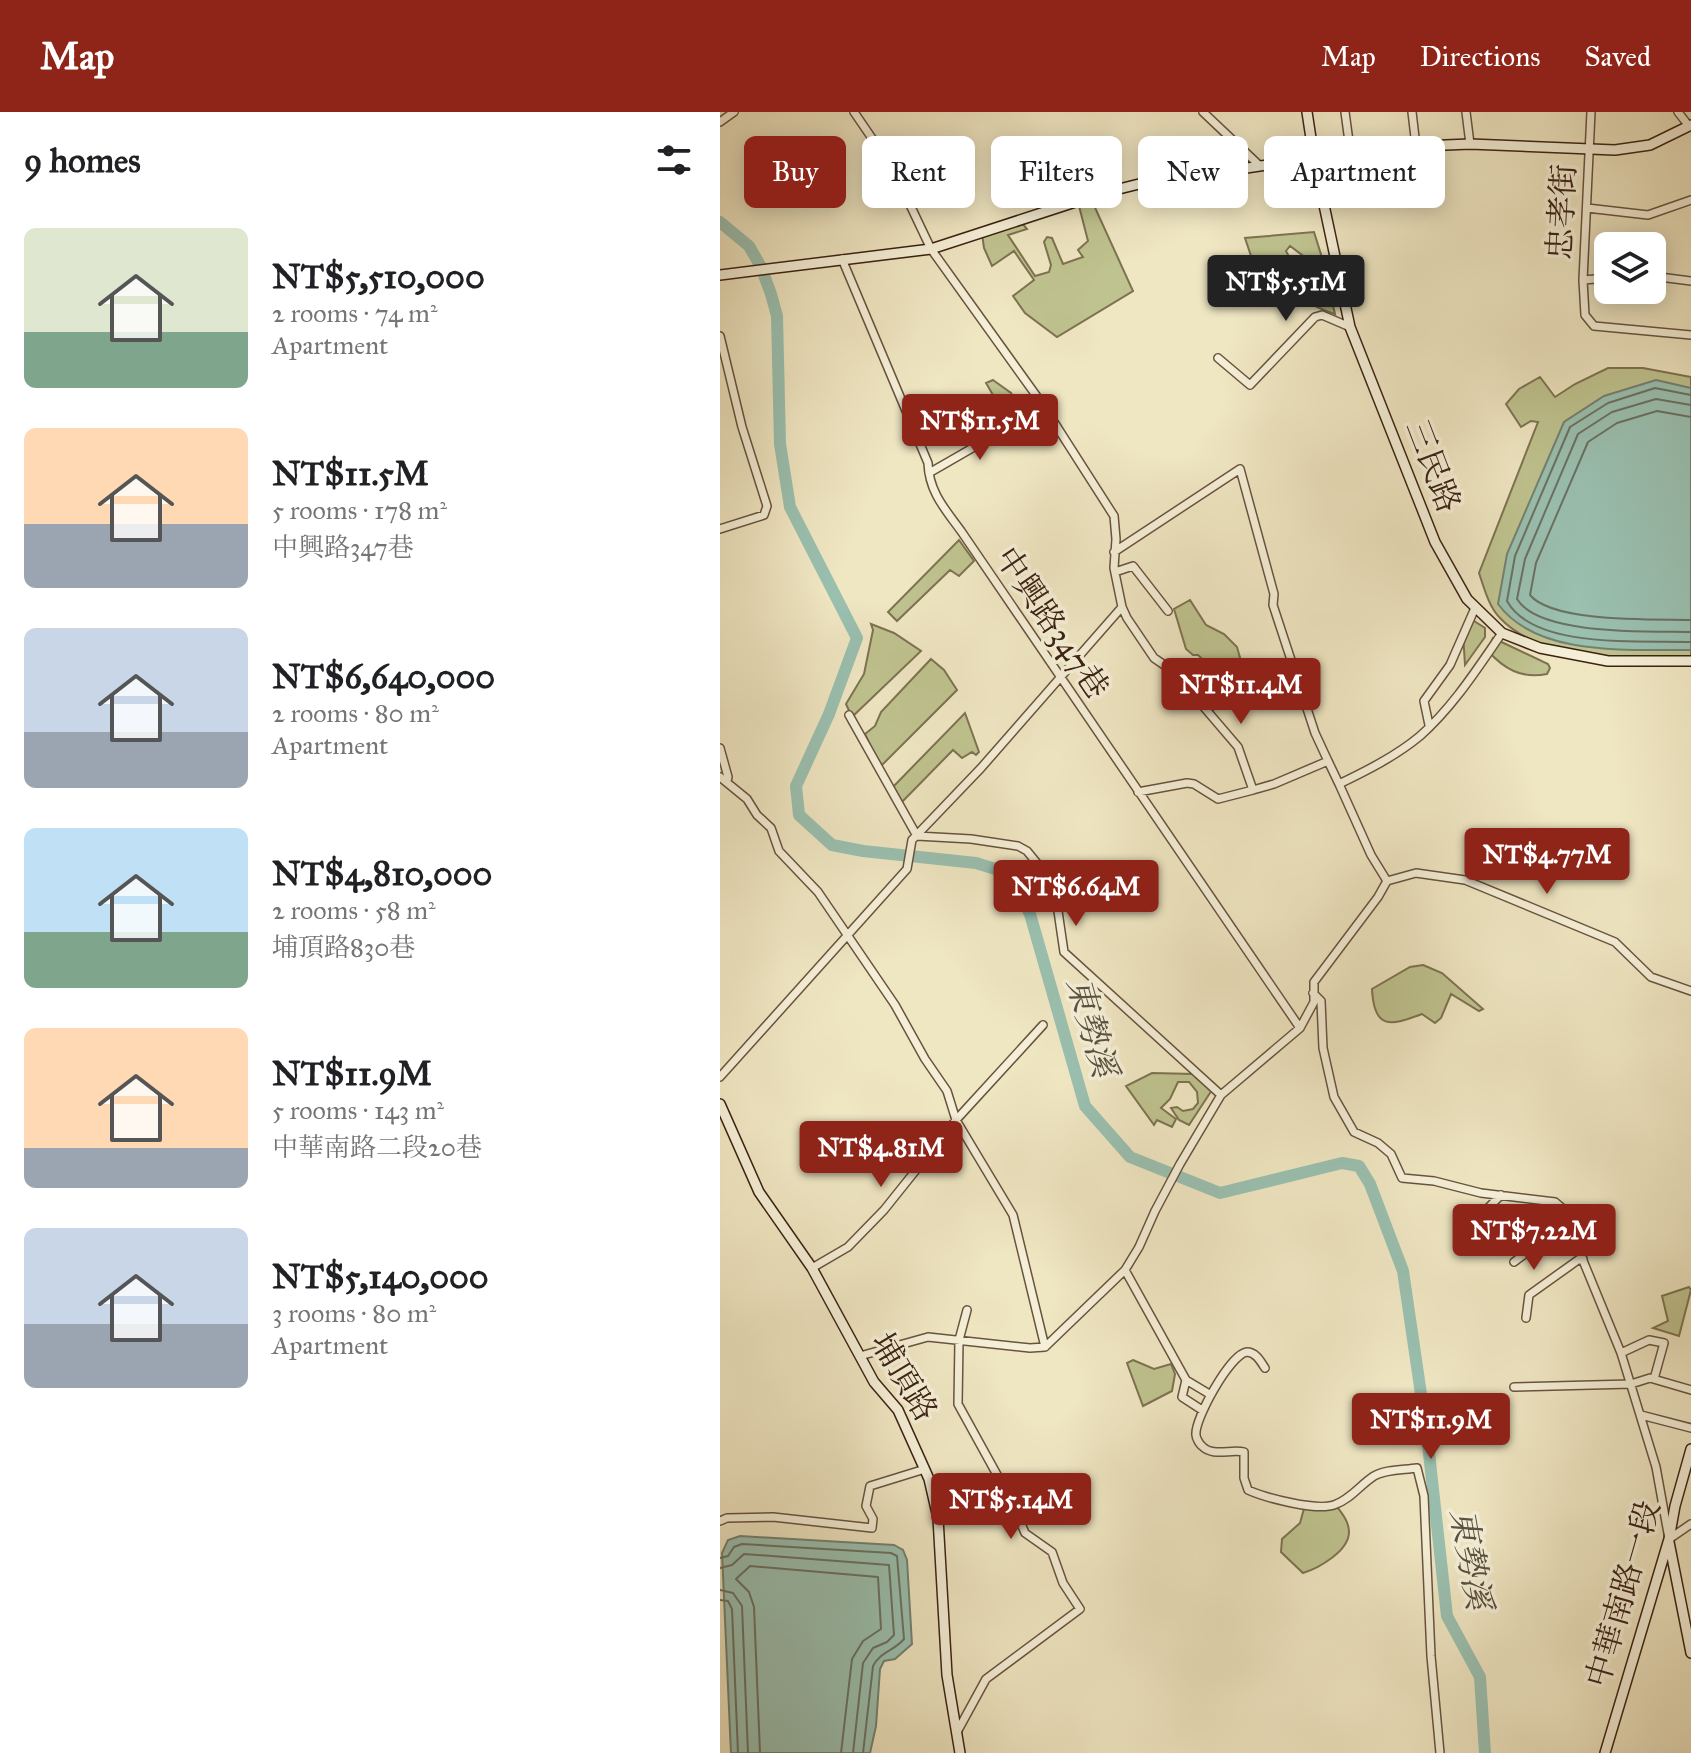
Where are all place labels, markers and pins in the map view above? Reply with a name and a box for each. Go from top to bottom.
pin: NT$5.51M [1203,255,1369,323]
pin: NT$11.5M [897,394,1063,462]
pin: NT$11.4M [1158,658,1324,726]
pin: NT$4.77M [1464,828,1630,896]
pin: NT$6.64M [993,860,1159,928]
pin: NT$4.81M [798,1121,964,1189]
pin: NT$7.22M [1451,1204,1617,1272]
pin: NT$11.9M [1348,1393,1514,1461]
pin: NT$5.14M [928,1473,1094,1541]

